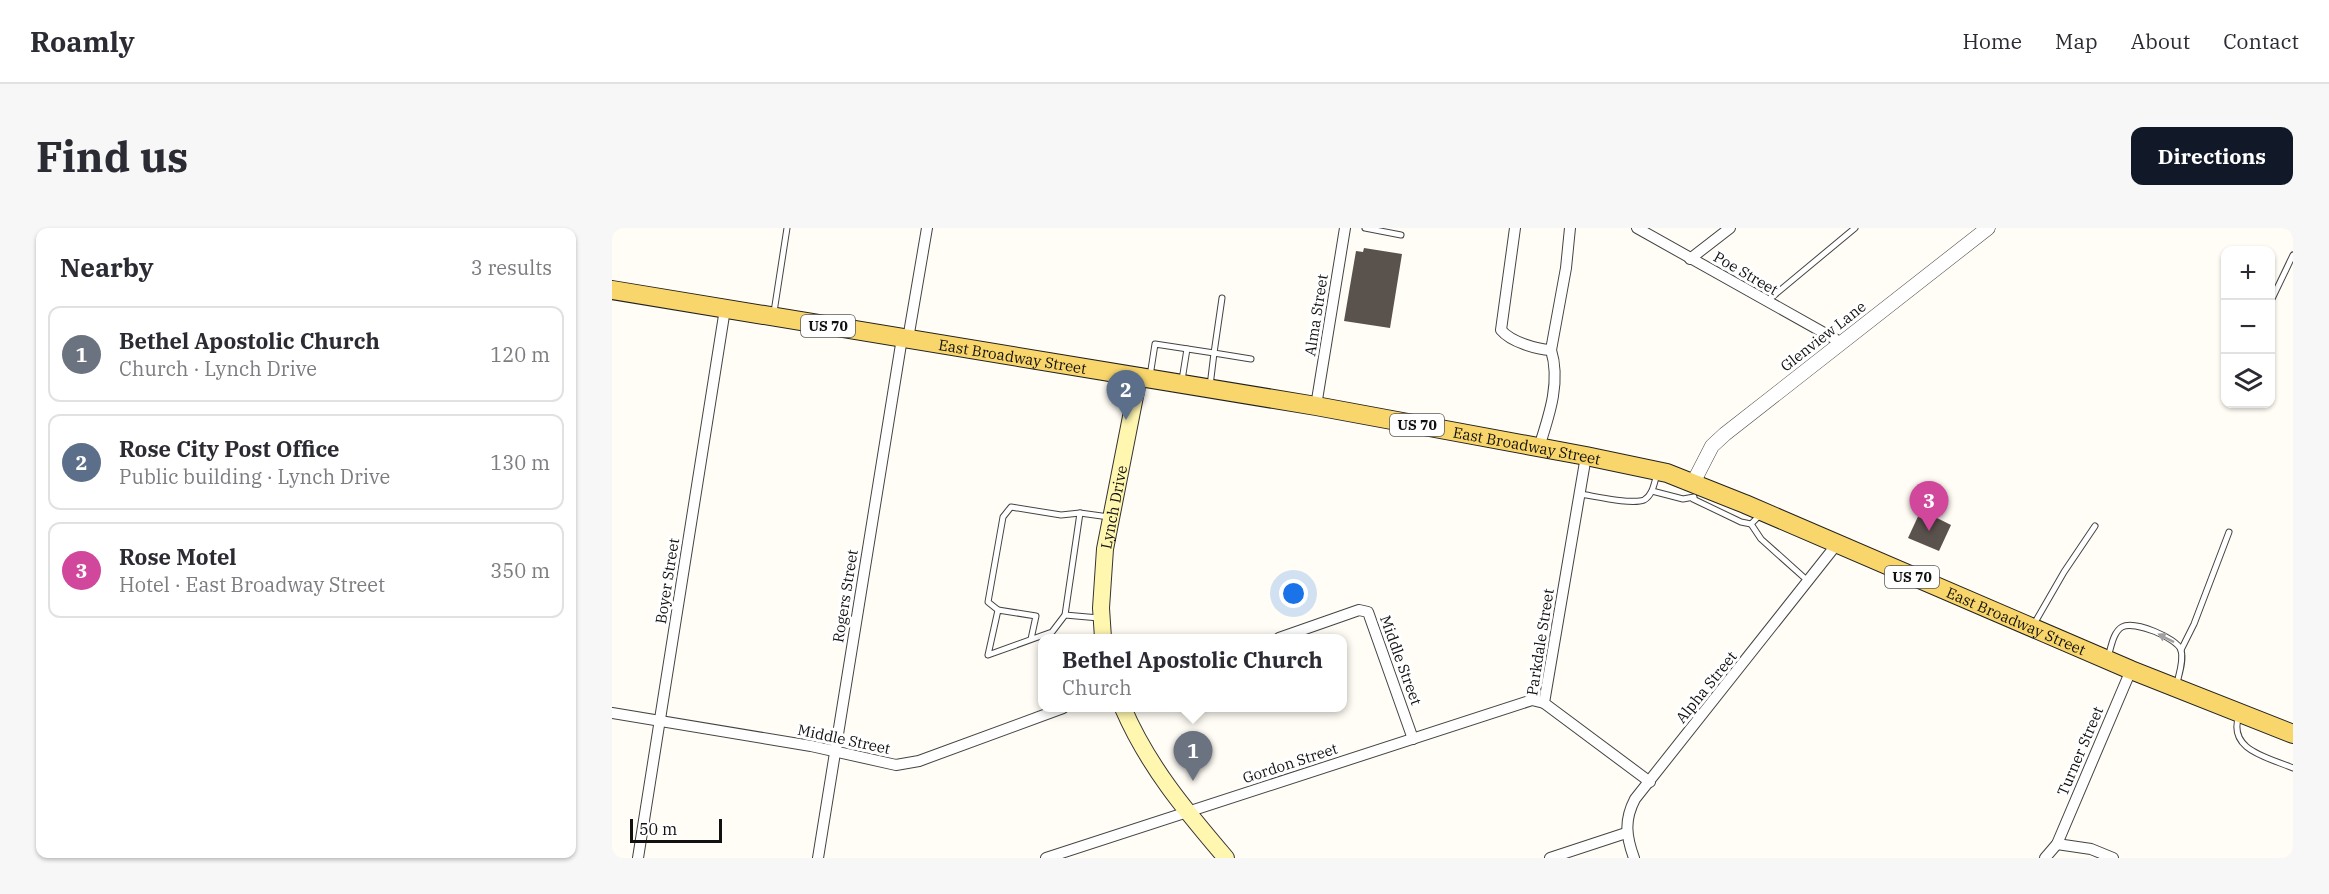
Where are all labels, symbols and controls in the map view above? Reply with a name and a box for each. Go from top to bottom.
text: Roamly [30,23,135,60]
text: Home [1962,27,2022,55]
text: Map [2055,27,2098,55]
text: About [2131,27,2190,55]
text: Contact [2223,27,2299,55]
button: Directions [2131,127,2293,185]
text: Find us [36,129,188,184]
map controls [2221,246,2275,408]
button: + [2221,246,2275,300]
street label: Poe Street [1710,247,1782,299]
text: Nearby [60,250,154,284]
text: 3 results [471,254,552,281]
street label: Alma Street [1300,273,1332,357]
street label: Glenview Lane [1776,297,1870,375]
button: − [2221,300,2275,354]
road number: US 70 [801,315,855,337]
text: Bethel Apostolic Church [119,326,380,355]
street label: East Broadway Street [937,334,1088,378]
text: 1 [76,341,88,368]
text: 120 m [490,341,550,368]
button: layers [2221,354,2275,408]
text: Church · Lynch Drive [119,355,317,382]
pin: 2 [1106,370,1146,420]
road number: US 70 [1390,414,1444,436]
street label: East Broadway Street [1452,422,1602,468]
text: Rose City Post Office [119,434,340,463]
text: 2 [76,449,88,476]
text: 130 m [490,449,550,476]
text: Public building · Lynch Drive [119,463,390,490]
street label: Lynch Drive [1096,464,1131,550]
pin: 3 [1910,482,1948,531]
street label: Boyer Street [651,537,683,625]
text: Rose Motel [119,542,237,571]
street label: Rogers Street [828,548,862,644]
text: 3 [76,557,88,584]
text: 350 m [490,557,550,584]
road number: US 70 [1885,566,1939,588]
text: Hotel · East Broadway Street [119,571,385,598]
your location [1279,579,1308,608]
street label: East Broadway Street [1944,582,2089,659]
street label: Parkdale Street [1522,587,1558,697]
street label: Middle Street [1376,612,1426,708]
one-way arrow [2157,633,2174,643]
popup [1038,634,1347,712]
text: Bethel Apostolic Church [1062,645,1323,674]
street label: Alpha Street [1671,647,1741,727]
text: Church [1062,674,1132,701]
street label: Turner Street [2053,703,2107,799]
street label: Middle Street [796,720,892,758]
pin: 1 [1174,732,1212,781]
street label: Gordon Street [1240,739,1340,787]
scale bar [630,816,722,844]
text: 50 m [639,819,677,839]

